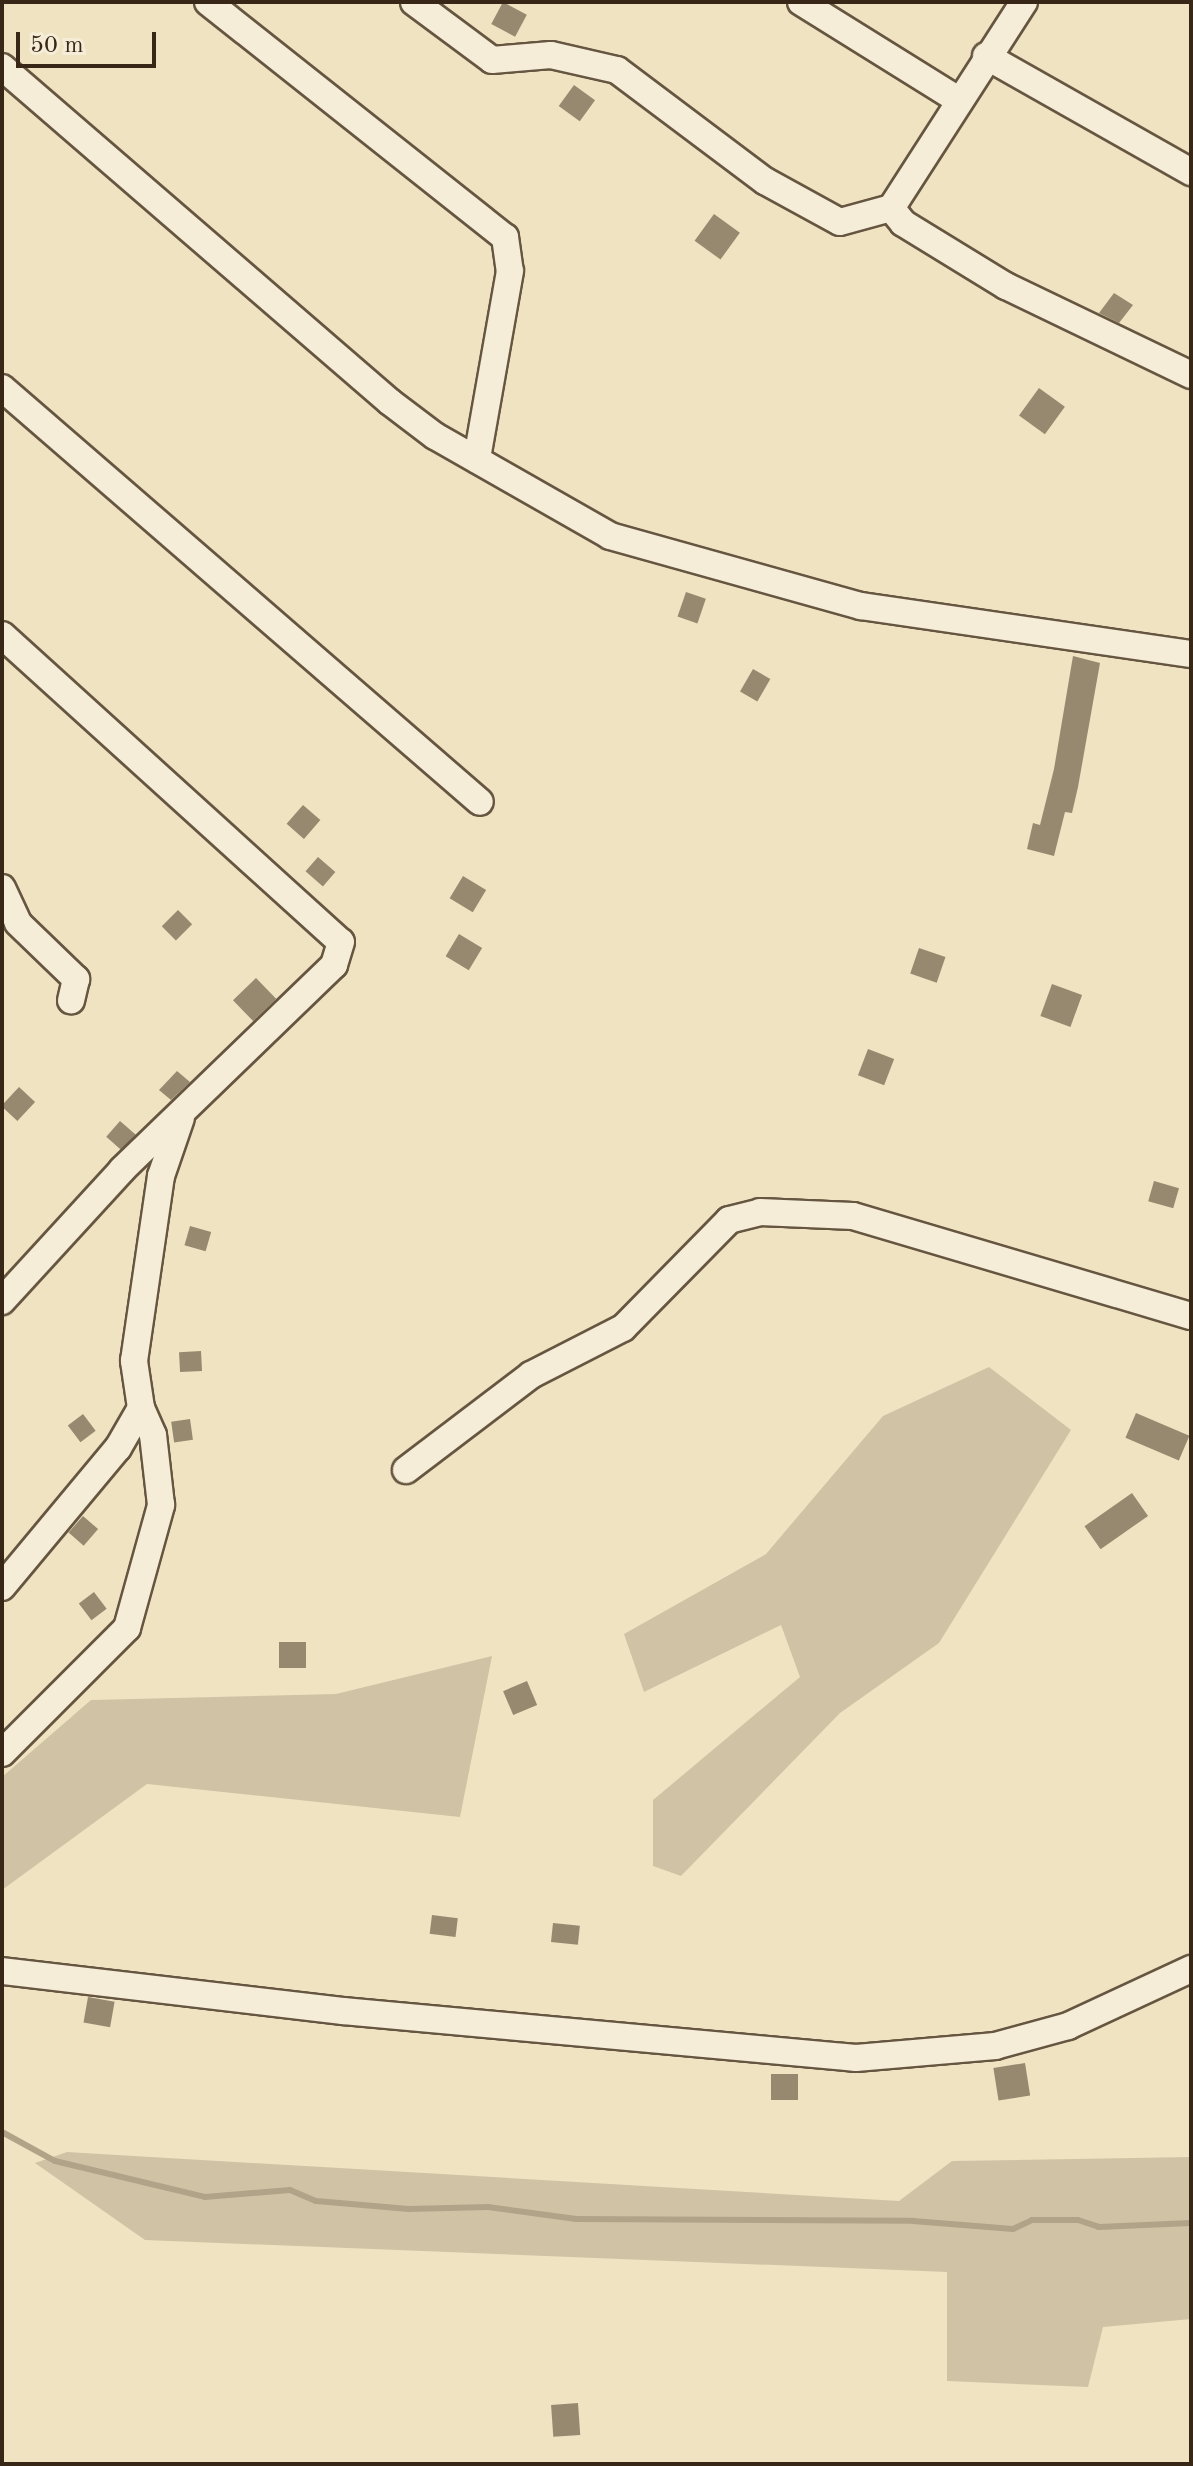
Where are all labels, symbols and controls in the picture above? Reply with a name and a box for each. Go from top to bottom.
scale bar [20,16,160,66]
text: 50 m [30,34,84,58]

